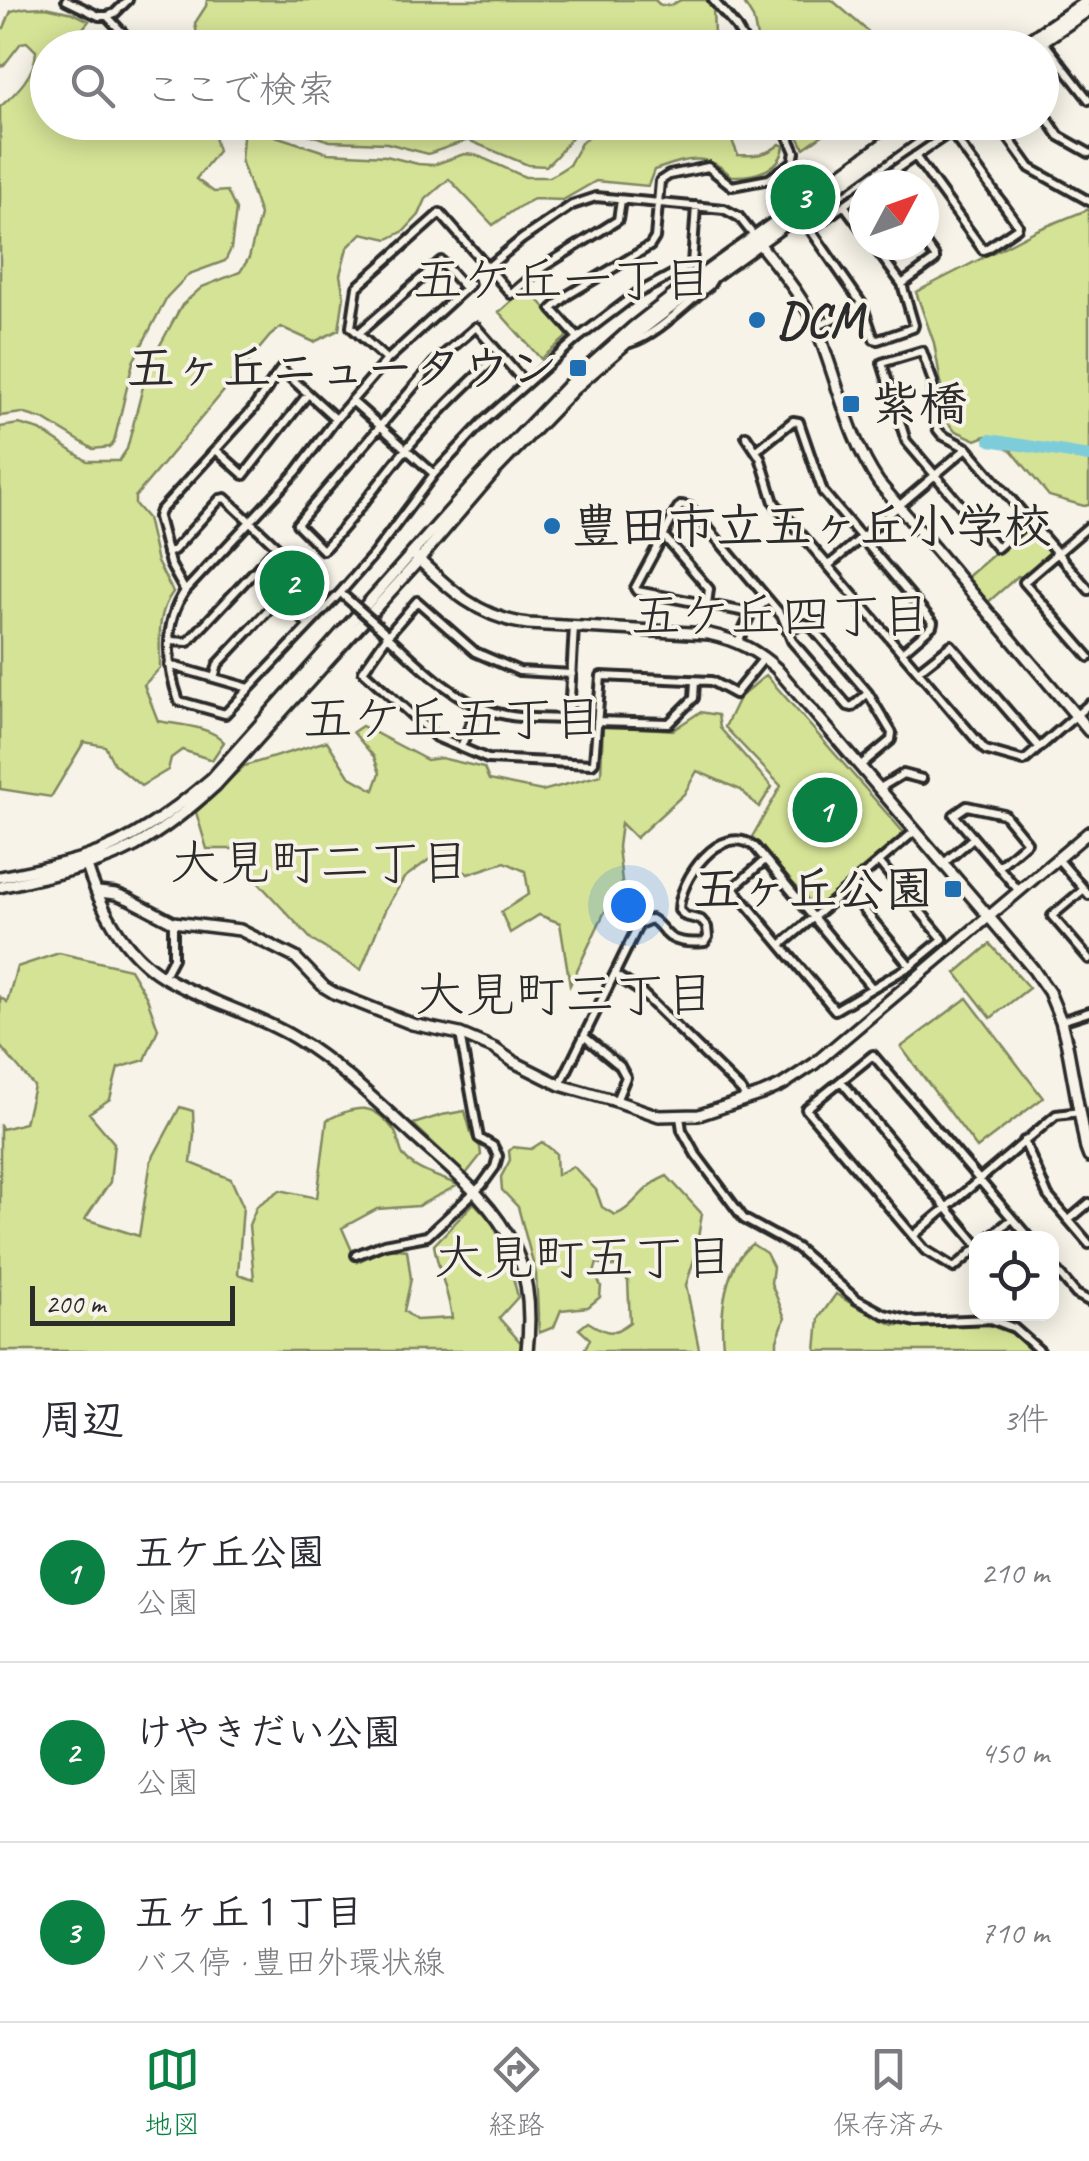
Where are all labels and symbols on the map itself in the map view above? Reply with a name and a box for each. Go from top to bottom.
pin: 3 [770,160,836,234]
north arrow [849,170,939,260]
district label: 五ケ丘一丁目 [413,248,713,311]
place label: DCM [777,290,867,350]
marker: DCM [746,309,768,331]
place label: 五ヶ丘ニュータウン [127,338,558,398]
marker: 五ヶ丘ニュータウン [567,357,589,379]
place label: 紫橋 [871,374,967,434]
marker: 紫橋 [840,393,862,415]
place label: 豊田市立五ヶ丘小学校 [572,496,1052,556]
marker: 豊田市立五ヶ丘小学校 [541,515,563,537]
pin: 2 [260,546,324,620]
district label: 五ケ丘四丁目 [631,584,931,647]
district label: 五ケ丘五丁目 [303,687,603,750]
pin: 1 [792,772,858,848]
district label: 大見町二丁目 [170,831,470,894]
place label: 五ヶ丘公園 [693,859,933,919]
marker: 五ヶ丘公園 [942,878,964,900]
your location [603,880,654,931]
district label: 大見町三丁目 [415,963,715,1026]
district label: 大見町五丁目 [434,1226,734,1289]
scale bar [30,1281,235,1326]

